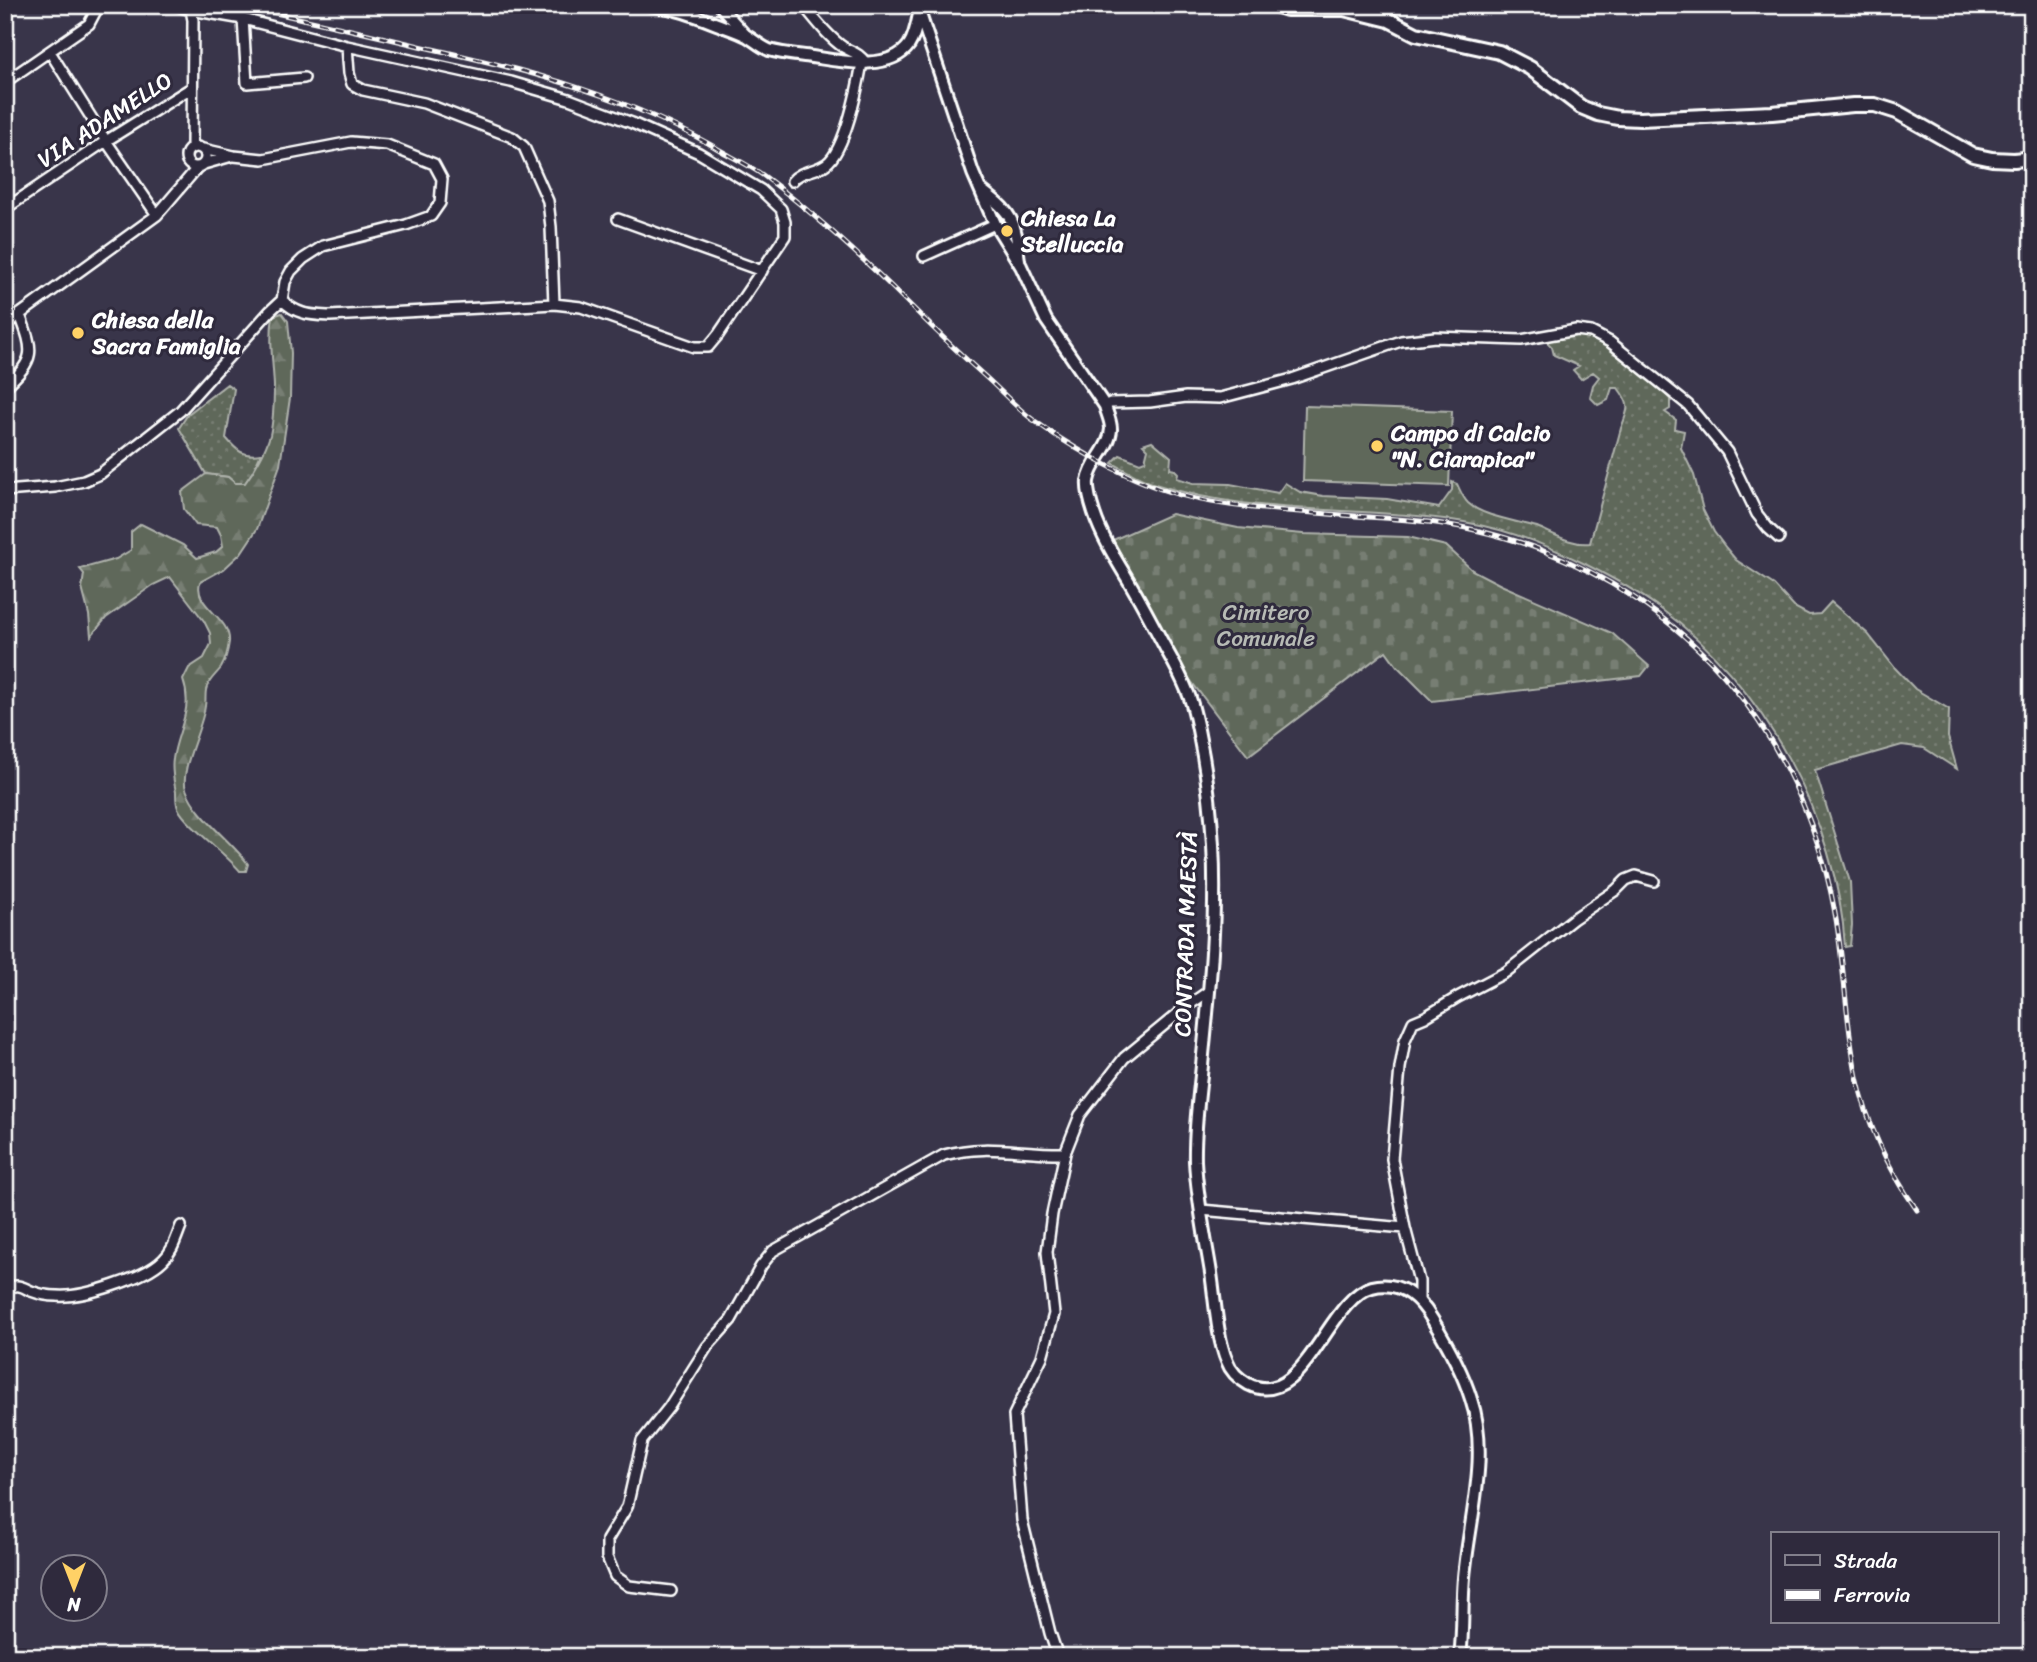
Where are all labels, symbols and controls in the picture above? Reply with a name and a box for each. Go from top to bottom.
street label: VIA ADAMELLO [29,61,181,179]
place label: Chiesa La Stelluccia [1020,198,1124,265]
marker: Chiesa La Stelluccia [999,223,1015,239]
place label: Chiesa della Sacra Famiglia [91,300,241,367]
marker: Chiesa della Sacra Famiglia [70,325,86,341]
place label: Campo di Calcio "N. Ciarapica" [1390,413,1551,480]
marker: Campo di Calcio "N. Ciarapica" [1369,438,1385,454]
park label: Cimitero Comunale [1217,592,1315,659]
street label: CONTRADA MAESTÀ [1162,830,1210,1038]
legend [1771,1532,1998,1624]
text: Strada [1834,1542,1898,1580]
north arrow [38,1554,108,1624]
text: Ferrovia [1834,1576,1911,1614]
text: N [67,1588,82,1621]

